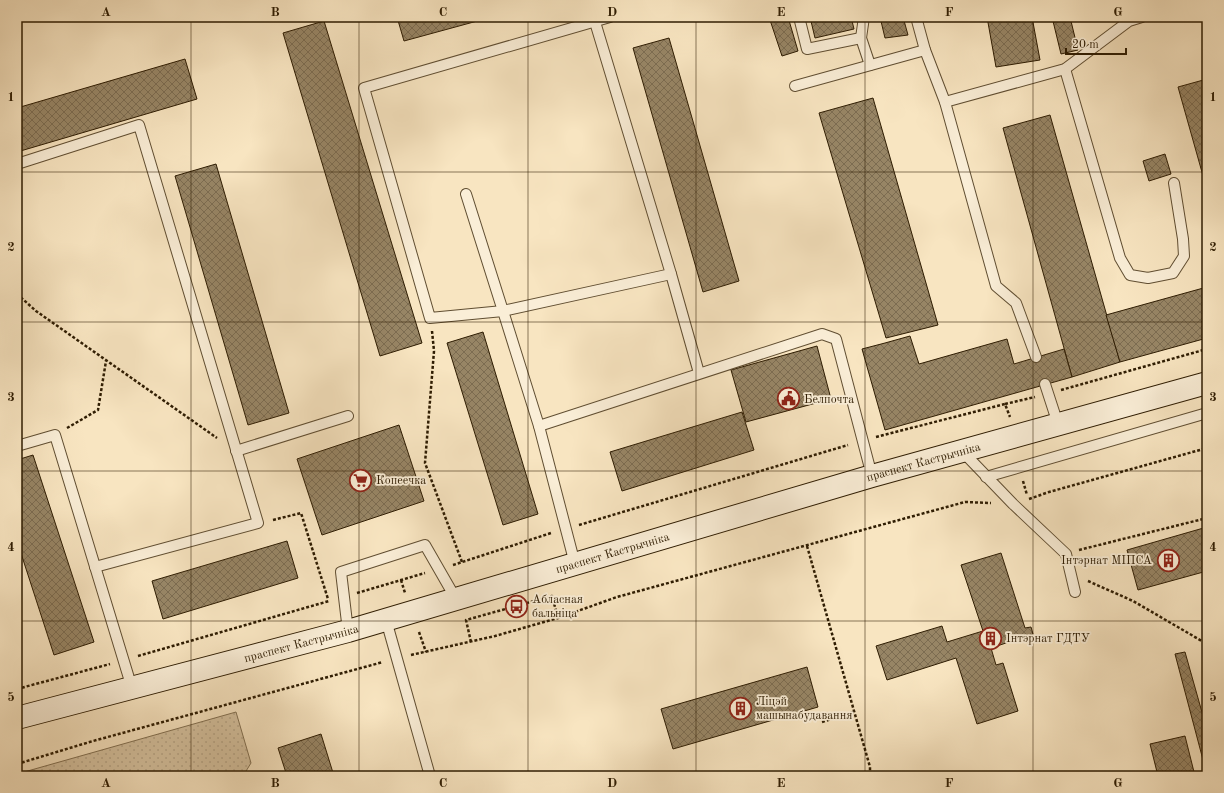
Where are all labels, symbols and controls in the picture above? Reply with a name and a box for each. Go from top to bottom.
text: A [101,6,111,19]
text: B [270,6,280,19]
text: C [439,6,447,19]
text: D [607,6,617,19]
text: E [777,6,786,19]
text: F [945,6,954,19]
text: G [1113,6,1123,19]
scale bar [1066,30,1126,56]
text: 20 m [1072,39,1099,51]
text: 1 [7,91,15,104]
text: 1 [1209,91,1217,104]
text: 2 [7,241,15,254]
text: 2 [1209,241,1217,254]
public building icon: Белпочта [775,386,801,412]
text: 3 [7,391,15,404]
text: 3 [1209,391,1217,404]
place label: Белпочта [804,394,854,406]
street label: праспект Кастрычніка [865,441,982,484]
supermarket icon: Копеечка [347,467,373,493]
place label: Копеечка [376,475,426,487]
street label: праспект Кастрычніка [554,531,671,576]
text: 4 [7,541,15,554]
text: 4 [1209,541,1217,554]
building icon: Інтэрнат МІПСА [1155,547,1181,573]
place label: Інтэрнат МІПСА [1061,555,1152,567]
bus stop icon: Абласная бальніца [503,593,529,619]
place label: Абласная бальніца [532,594,583,620]
street label: праспект Кастрычніка [243,623,360,665]
building icon: Інтэрнат ГДТУ [977,625,1003,651]
place label: Інтэрнат ГДТУ [1006,633,1090,645]
text: 5 [7,691,15,704]
text: 5 [1209,691,1217,704]
building icon: Ліцэй машынабудавання [727,695,753,721]
place label: Ліцэй машынабудавання [756,695,852,722]
text: A [101,777,111,790]
text: B [270,777,280,790]
text: C [439,777,447,790]
text: D [607,777,617,790]
text: E [777,777,786,790]
text: F [945,777,954,790]
text: G [1113,777,1123,790]

